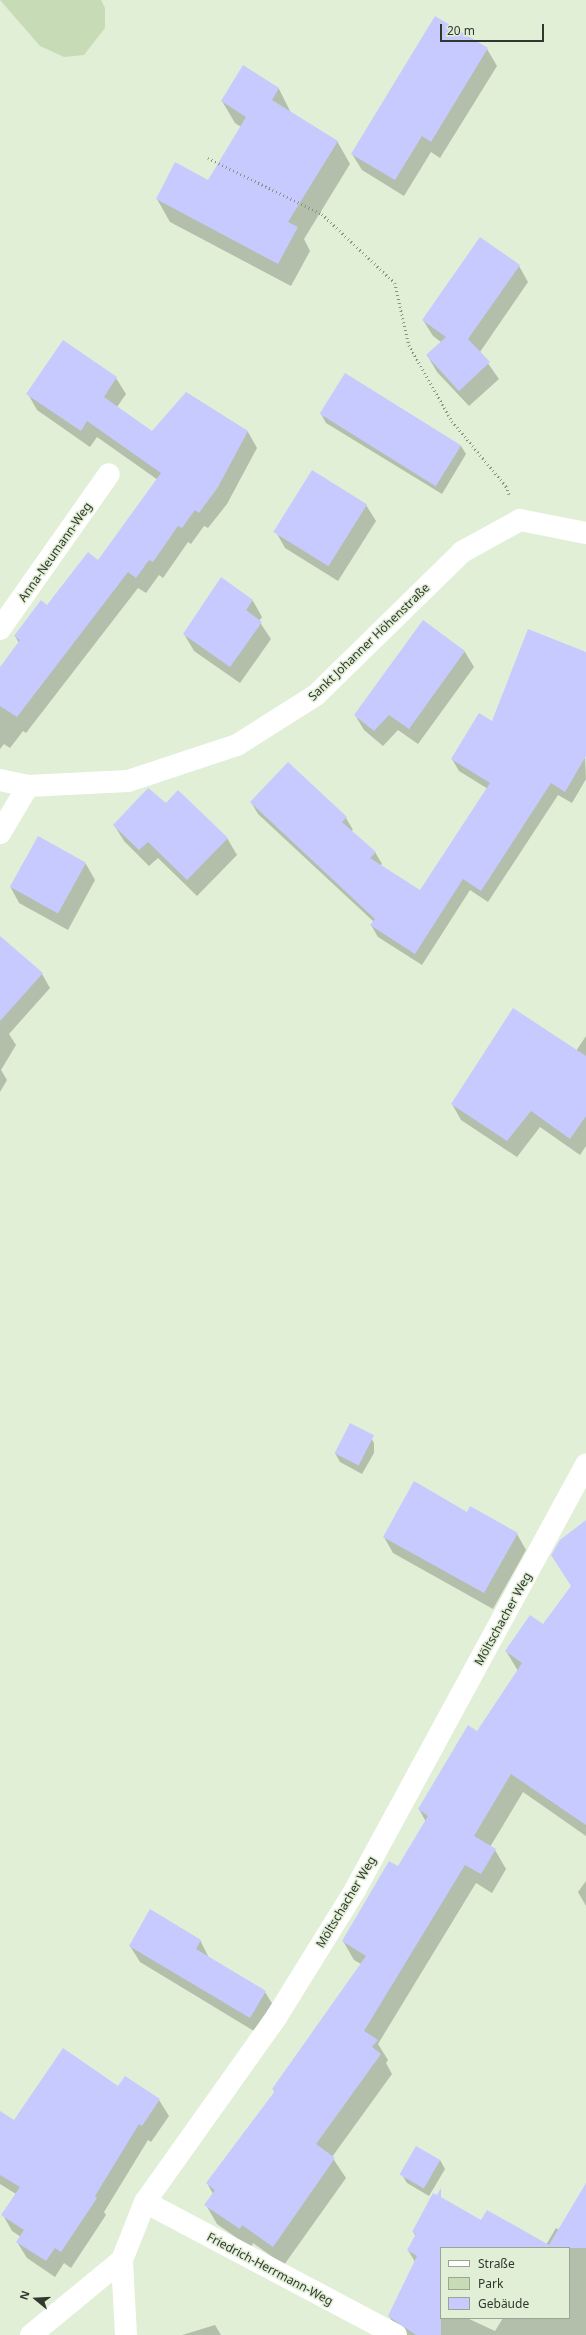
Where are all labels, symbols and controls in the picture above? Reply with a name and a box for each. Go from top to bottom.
scale bar [442,16,546,42]
text: 20 m [447,22,475,39]
street label: Anna-Neumann-Weg [15,499,95,605]
street label: Sankt Johanner Höhenstraße [306,580,432,704]
street label: Möltschacher Weg [471,1570,535,1668]
street label: Möltschacher Weg [313,1854,379,1950]
street label: Friedrich-Herrmann-Weg [204,2230,336,2308]
legend [440,2247,570,2319]
text: Straße [478,2255,515,2272]
text: Park [478,2275,503,2292]
north arrow [16,2279,56,2319]
text: N [16,2289,33,2302]
text: Gebäude [478,2295,529,2312]

